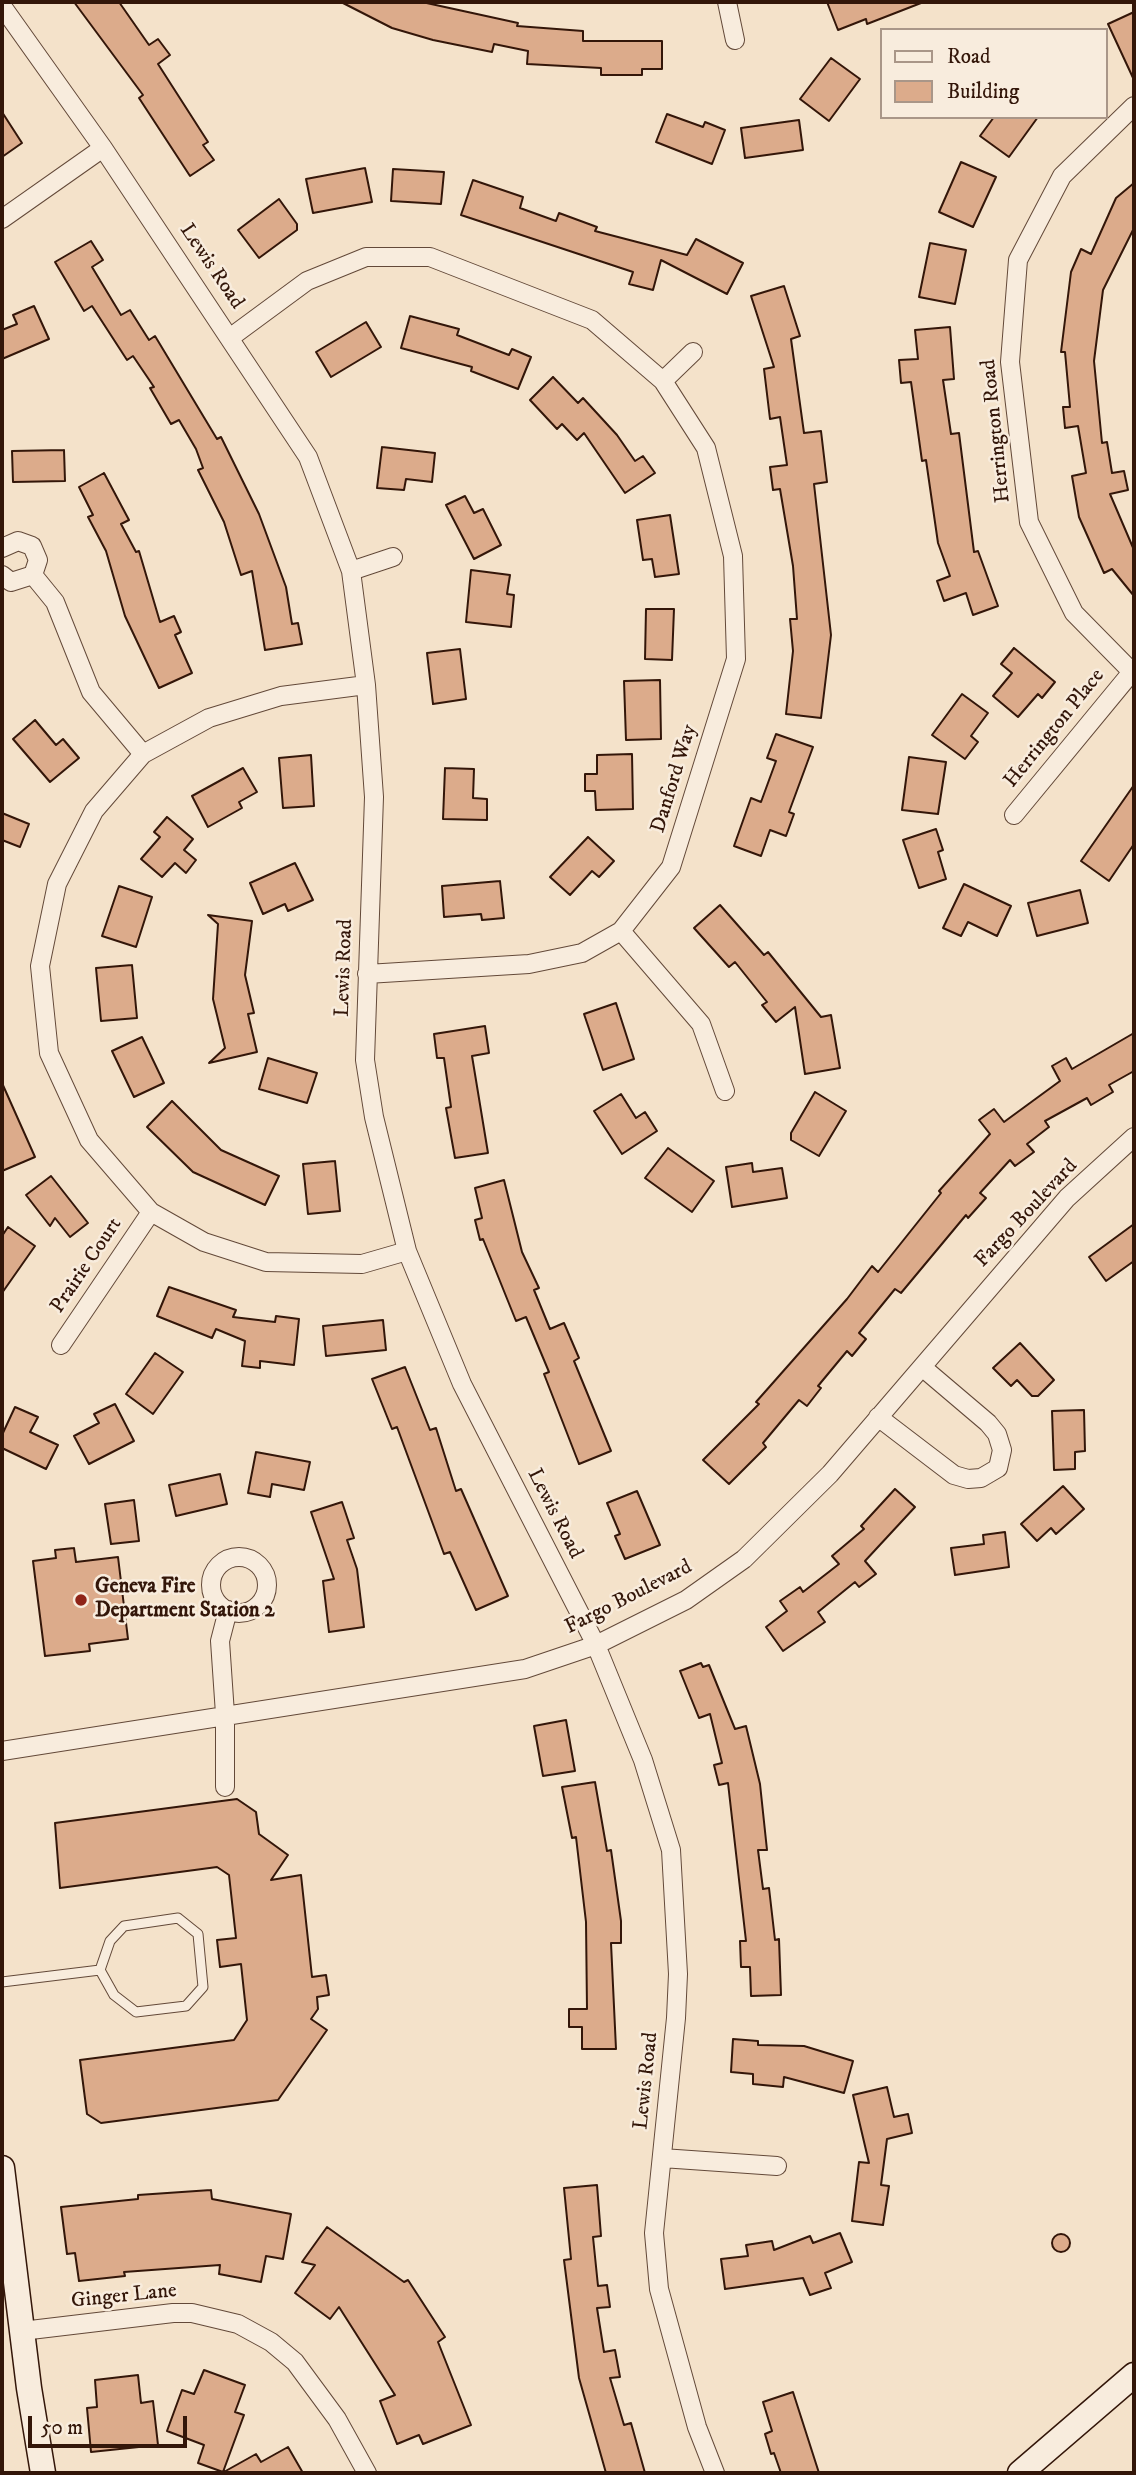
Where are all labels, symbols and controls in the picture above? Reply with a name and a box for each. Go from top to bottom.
legend [880,28,1108,119]
text: Road [947,44,991,70]
text: Building [947,79,1019,105]
street label: Lewis Road [173,219,249,315]
street label: Herrington Road [977,358,1017,504]
street label: Herrington Place [999,664,1111,794]
street label: Danford Way [647,722,703,836]
street label: Lewis Road [331,919,359,1017]
street label: Fargo Boulevard [970,1155,1084,1273]
street label: Prairie Court [46,1214,128,1318]
street label: Lewis Road [521,1465,587,1563]
street label: Fargo Boulevard [561,1555,697,1641]
place label: Geneva Fire Department Station 2 [95,1575,275,1625]
marker: Geneva Fire Department Station 2 [73,1592,89,1608]
street label: Lewis Road [629,2031,665,2131]
street label: Ginger Lane [70,2279,178,2315]
scale bar [32,2402,191,2446]
text: 50 m [41,2415,83,2441]

